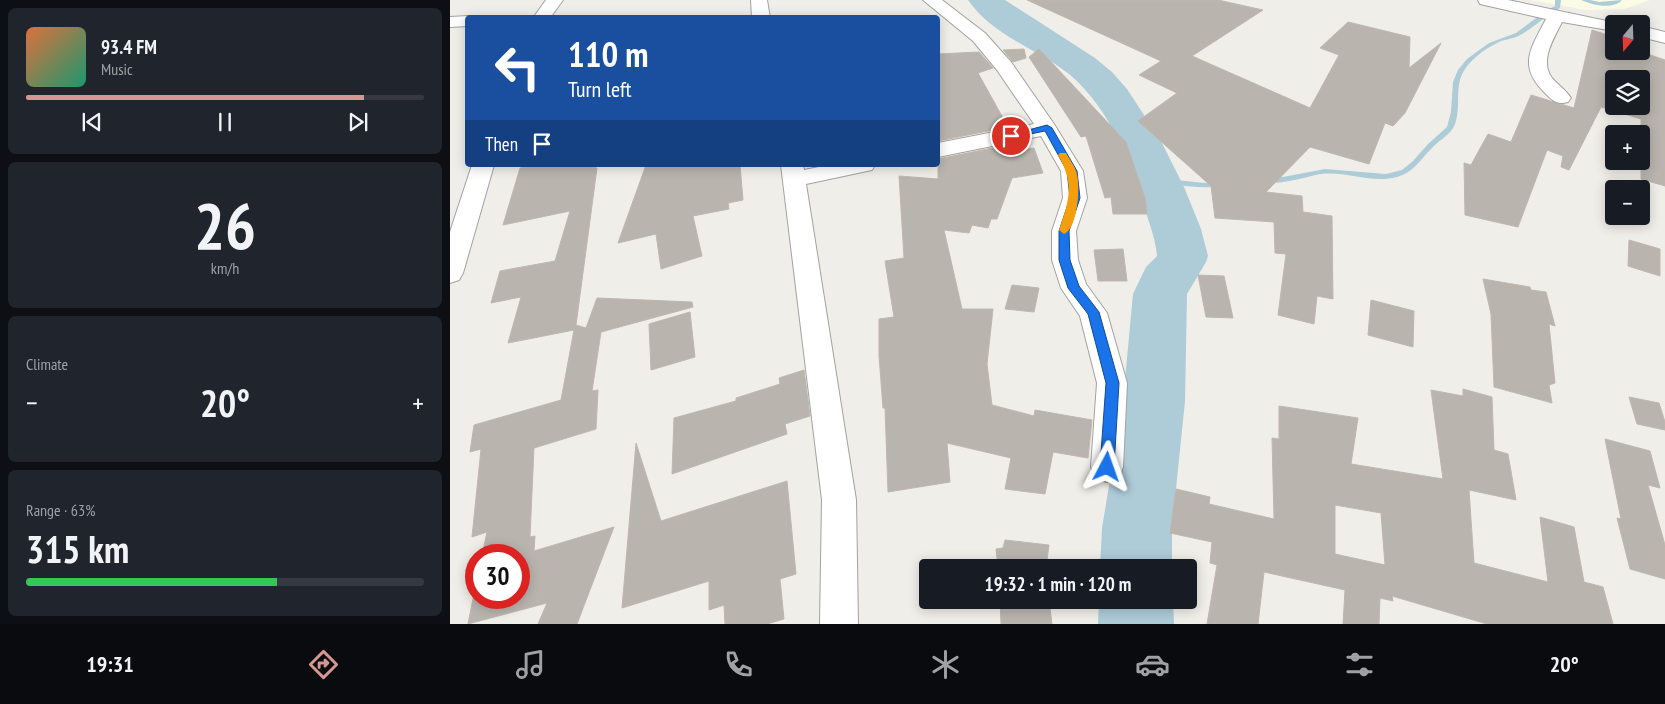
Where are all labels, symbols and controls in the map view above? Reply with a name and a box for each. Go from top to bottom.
north arrow [1605,15,1650,60]
map controls [1605,15,1650,225]
text: 110 m [568,31,649,77]
text: 93.4 FM [101,35,157,59]
icon: left [485,35,550,100]
text: Music [101,59,133,79]
button: layers [1605,70,1650,115]
text: Turn left [568,75,632,103]
icon: previous [78,108,106,136]
icon: pause [211,108,239,136]
icon: next [344,108,372,136]
pin [990,115,1032,157]
icon: arrive [997,122,1025,150]
button: + [1605,125,1650,170]
icon: arrive [528,130,556,158]
text: Then [485,132,518,156]
button: − [1605,180,1650,225]
text: 26 [194,183,256,267]
text: km/h [211,258,239,278]
text: Climate [26,354,68,374]
text: 20° [200,378,250,427]
text: − [26,384,38,421]
text: + [412,384,424,421]
position arrow [1080,440,1132,492]
text: Range · 63% [26,500,95,520]
text: 315 km [26,524,129,573]
speed limit sign: 30 [465,544,530,609]
text: 19:32 · 1 min · 120 m [985,572,1131,596]
icon: directions [306,647,341,682]
icon: music [513,647,548,682]
icon: phone [721,647,756,682]
icon: climate [928,647,963,682]
icon: car [1135,647,1170,682]
icon: filters [1342,647,1377,682]
text: 19:31 [86,650,134,678]
text: 20° [1550,650,1579,678]

